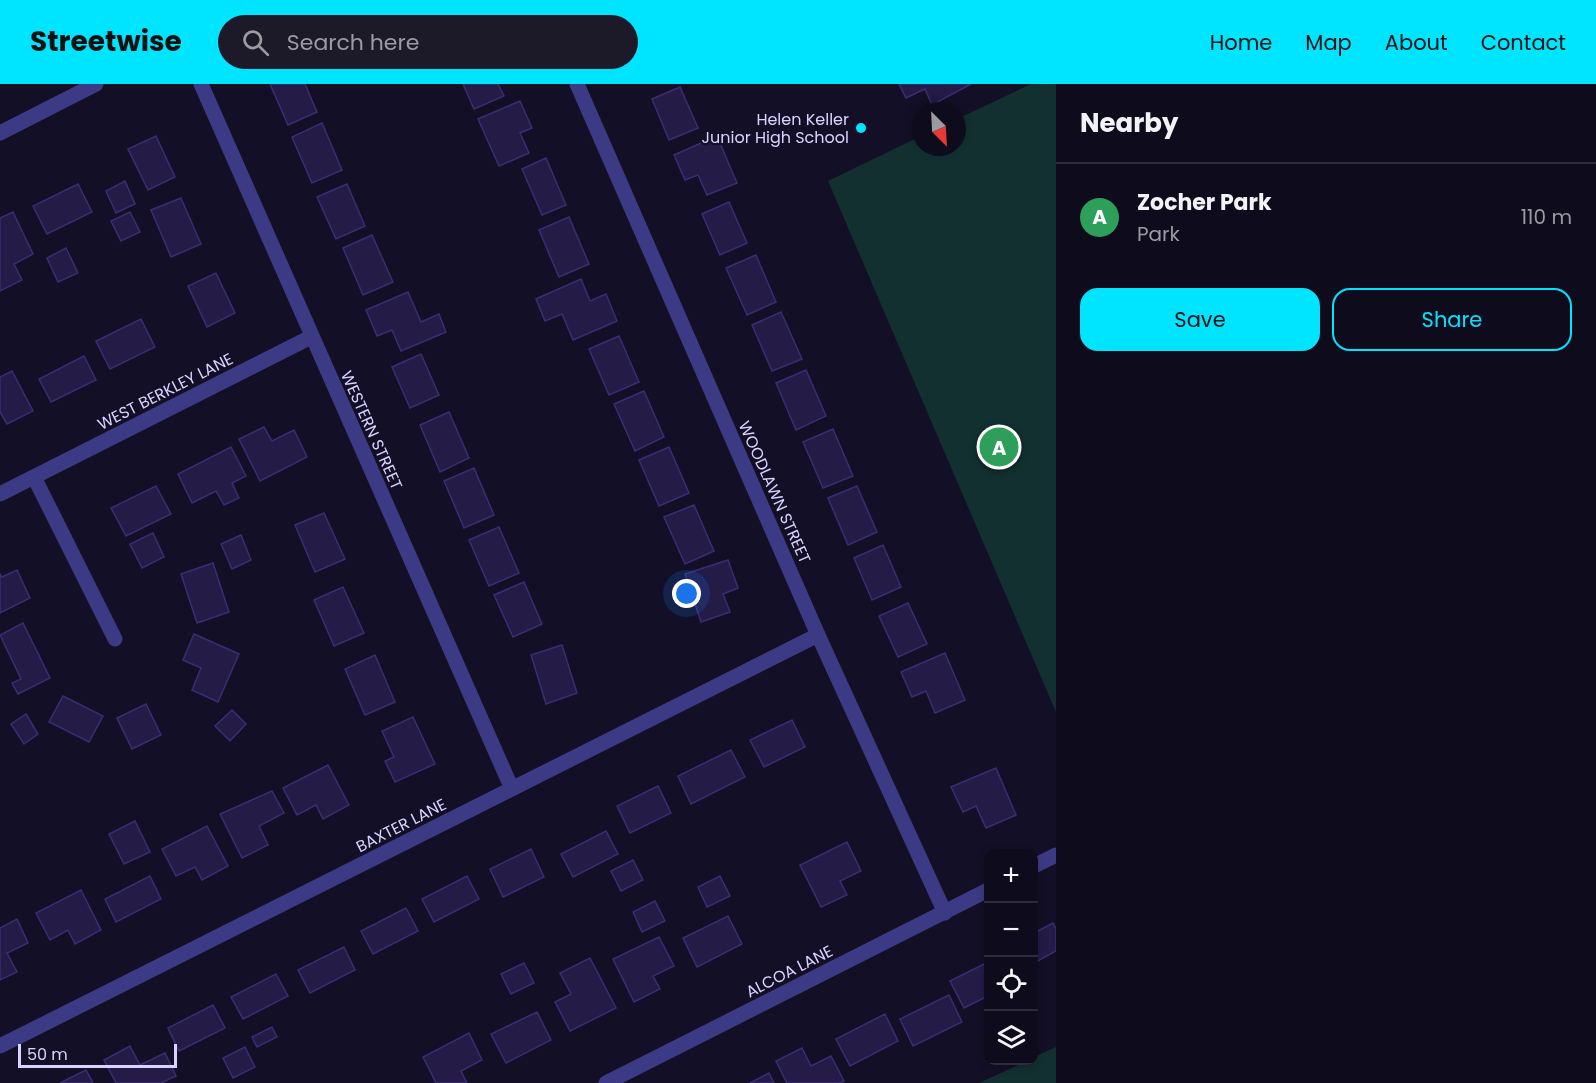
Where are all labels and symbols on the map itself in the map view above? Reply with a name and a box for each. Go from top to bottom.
north arrow [912,102,966,156]
place label: Helen Keller Junior High School [702,108,849,149]
marker: Helen Keller Junior High School [854,121,868,135]
street label: WEST BERKLEY LANE [93,347,237,436]
street label: WESTERN STREET [335,367,408,494]
street label: WOODLAWN STREET [733,417,816,567]
pin: A [980,424,1018,470]
your location [672,579,701,608]
street label: BAXTER LANE [352,793,450,858]
street label: ALCOA LANE [742,940,837,1003]
scale bar [18,1041,177,1068]

